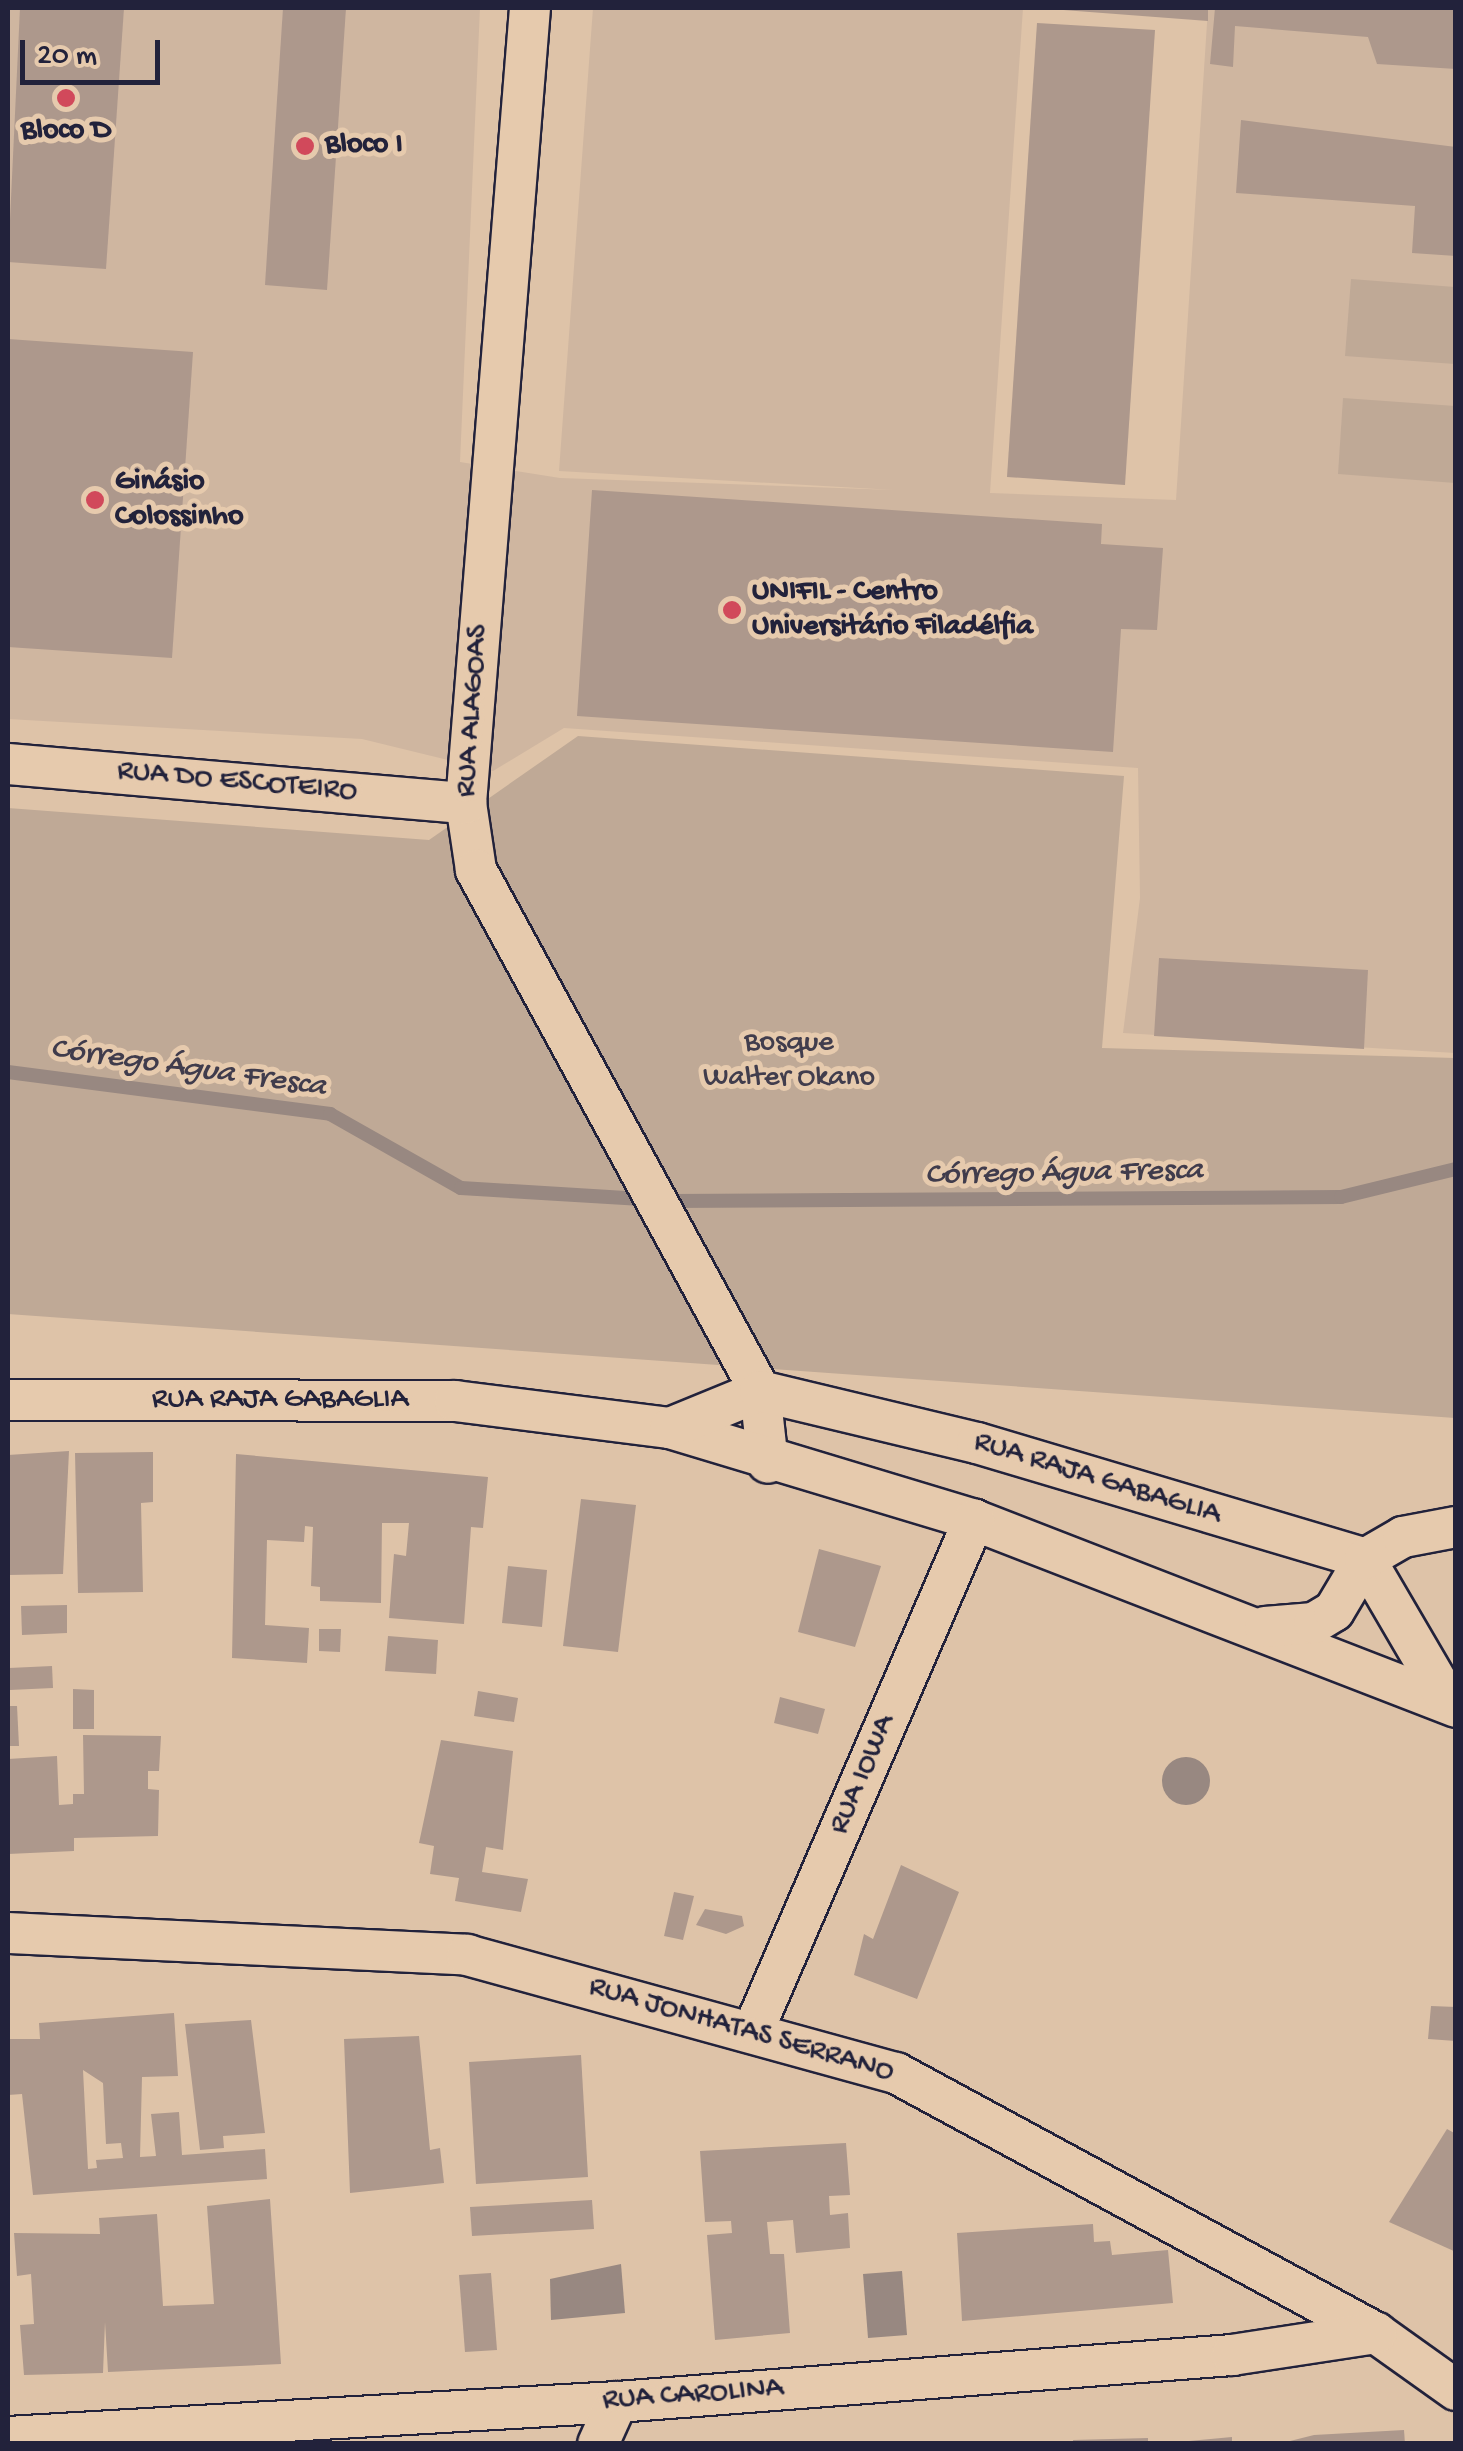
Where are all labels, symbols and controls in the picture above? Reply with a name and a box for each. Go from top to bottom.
scale bar [25,20,165,82]
text: 20 m [37,40,97,75]
marker: Bloco D [55,87,77,109]
place label: Bloco D [21,114,111,150]
place label: Bloco I [325,128,403,164]
marker: Bloco I [294,135,316,157]
place label: Ginásio Colossinho [115,465,244,536]
marker: Ginásio Colossinho [84,489,106,511]
place label: UNIFIL - Centro Universitário Filadélfia [752,575,1033,646]
marker: UNIFIL - Centro Universitário Filadélfia [721,599,743,621]
street label: RUA ALAGOAS [450,624,498,798]
street label: RUA DO ESCOTEIRO [116,755,358,811]
park label: Bosque Walter Okano [703,1026,875,1096]
water label: Córrego Água Fresca [48,1031,328,1107]
water label: Córrego Água Fresca [925,1152,1203,1196]
street label: RUA RAJA GABAGLIA [152,1383,408,1419]
street label: RUA RAJA GABAGLIA [969,1425,1225,1535]
street label: RUA IOWA [823,1710,905,1840]
street label: RUA JONHATAS SERRANO [584,1970,898,2092]
street label: RUA CAROLINA [601,2372,785,2420]

